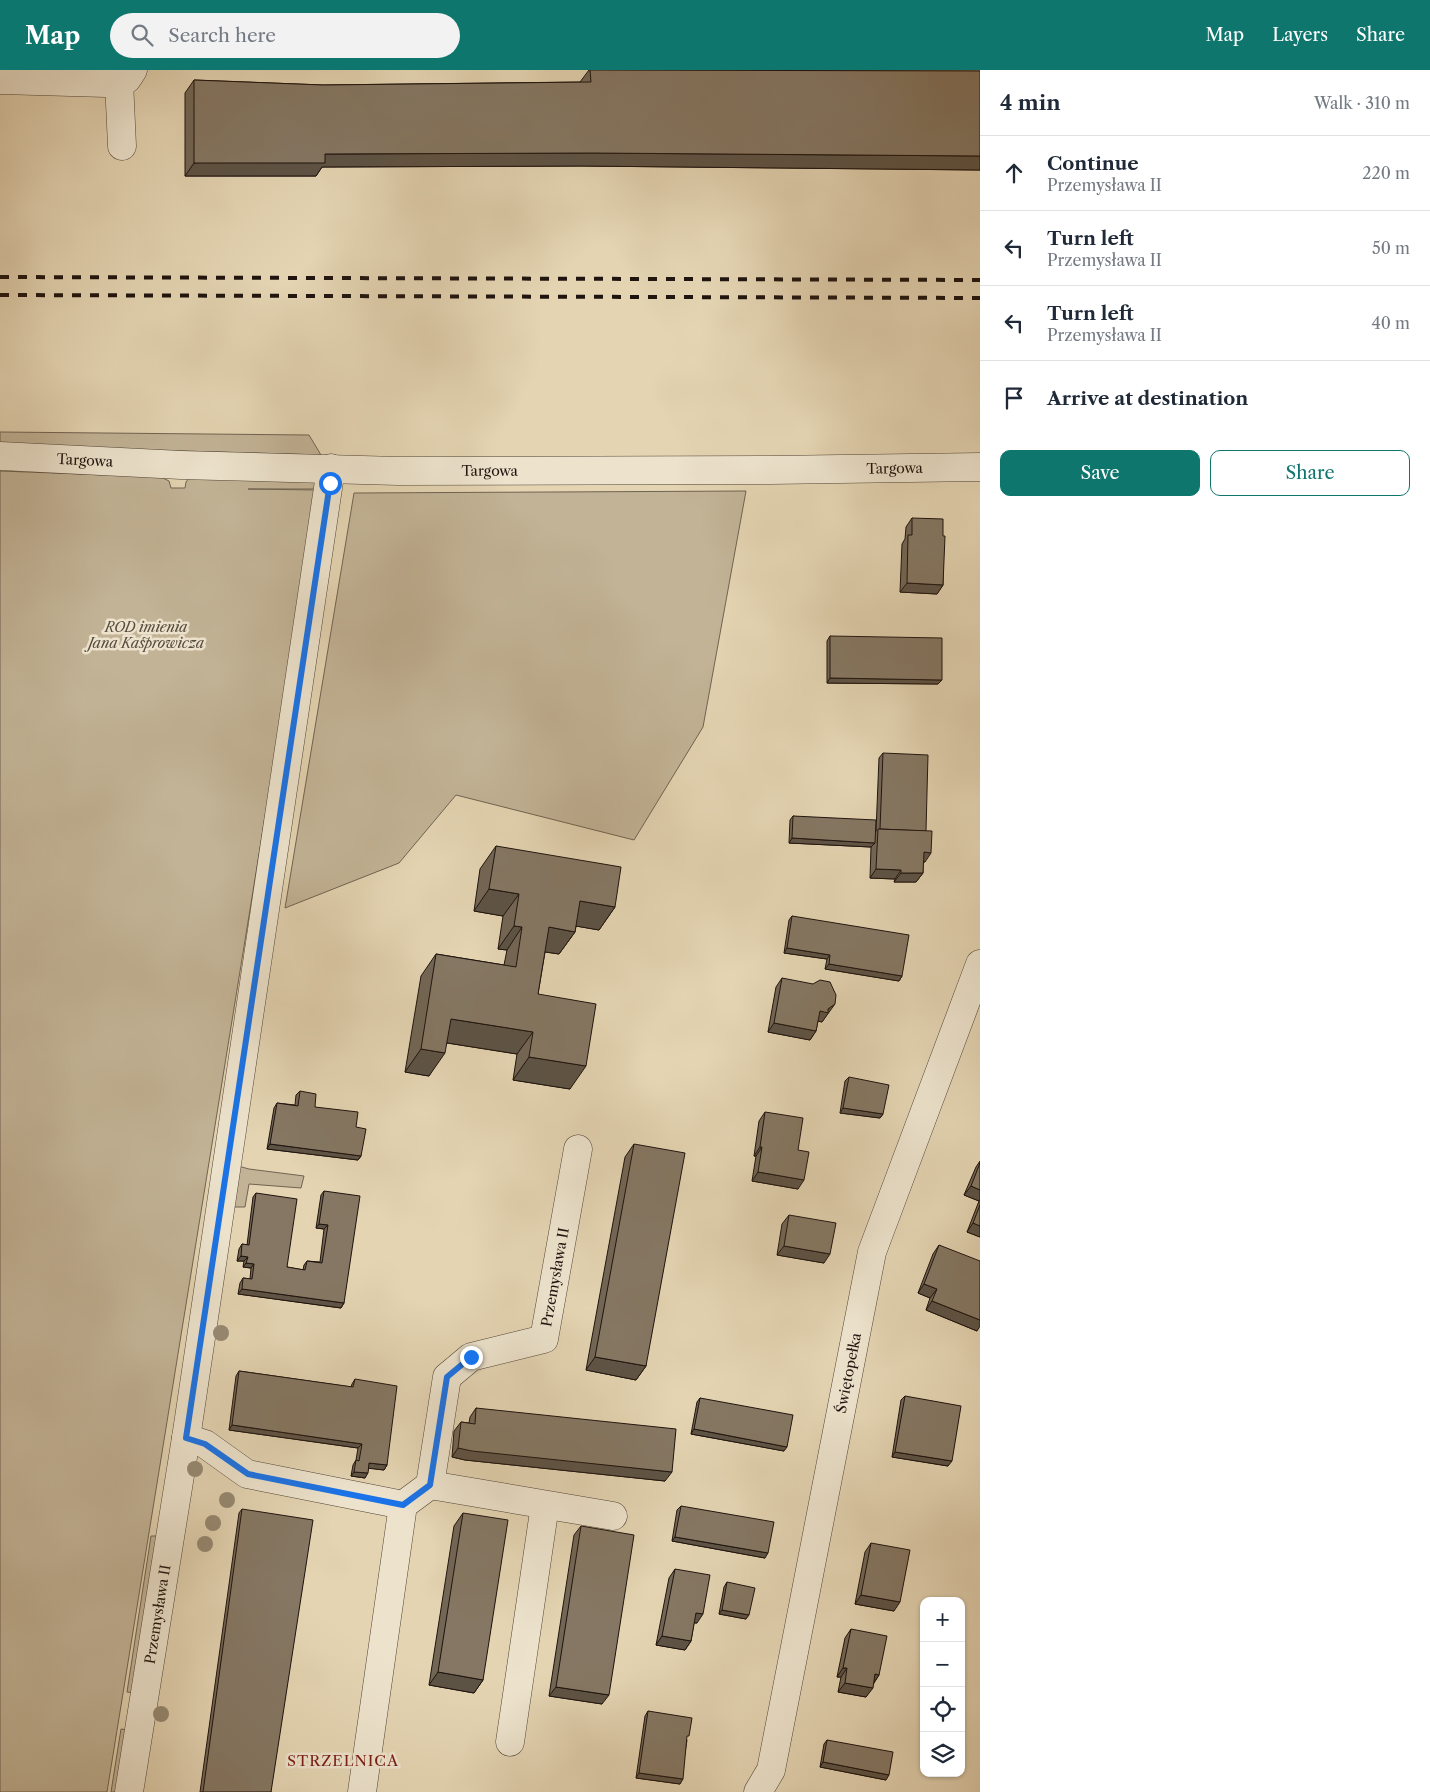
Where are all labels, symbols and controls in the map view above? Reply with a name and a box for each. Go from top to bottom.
search box [110,13,460,58]
text: Map [25,21,80,50]
icon: search [128,21,156,49]
text: Search here [168,24,276,47]
text: Map [1206,24,1244,46]
text: Layers [1272,24,1328,46]
text: Share [1356,24,1405,46]
text: 4 min [1000,90,1061,115]
text: Walk · 310 m [1314,93,1410,113]
text: Continue [1047,152,1139,175]
icon: ahead [1000,159,1028,187]
text: 220 m [1362,163,1410,183]
text: Przemysława II [1047,175,1162,195]
text: Turn left [1047,227,1134,250]
icon: left [1000,234,1028,262]
text: 50 m [1372,238,1410,258]
text: Przemysława II [1047,250,1162,270]
text: Turn left [1047,302,1134,325]
icon: left [1000,309,1028,337]
text: 40 m [1371,313,1410,333]
text: Przemysława II [1047,325,1162,345]
icon: arrive [1000,384,1028,412]
text: Arrive at destination [1047,387,1248,410]
street label: Targowa [56,450,114,471]
button: Save [1000,450,1200,496]
button: Share [1210,450,1410,496]
street label: Targowa [866,459,924,478]
street label: Targowa [461,462,519,480]
route start [319,472,342,495]
park label: ROD imienia Jana Kasprowicza [84,618,205,652]
street label: Przemysława II [537,1226,573,1328]
street label: Świętopełka [831,1331,865,1415]
route end [460,1346,483,1369]
street label: Przemysława II [141,1563,174,1665]
map controls [920,1597,965,1777]
button: + [920,1597,965,1642]
button: − [920,1642,965,1687]
button: locate [920,1687,965,1732]
button: layers [920,1732,965,1777]
district label: STRZELNICA [287,1751,399,1770]

